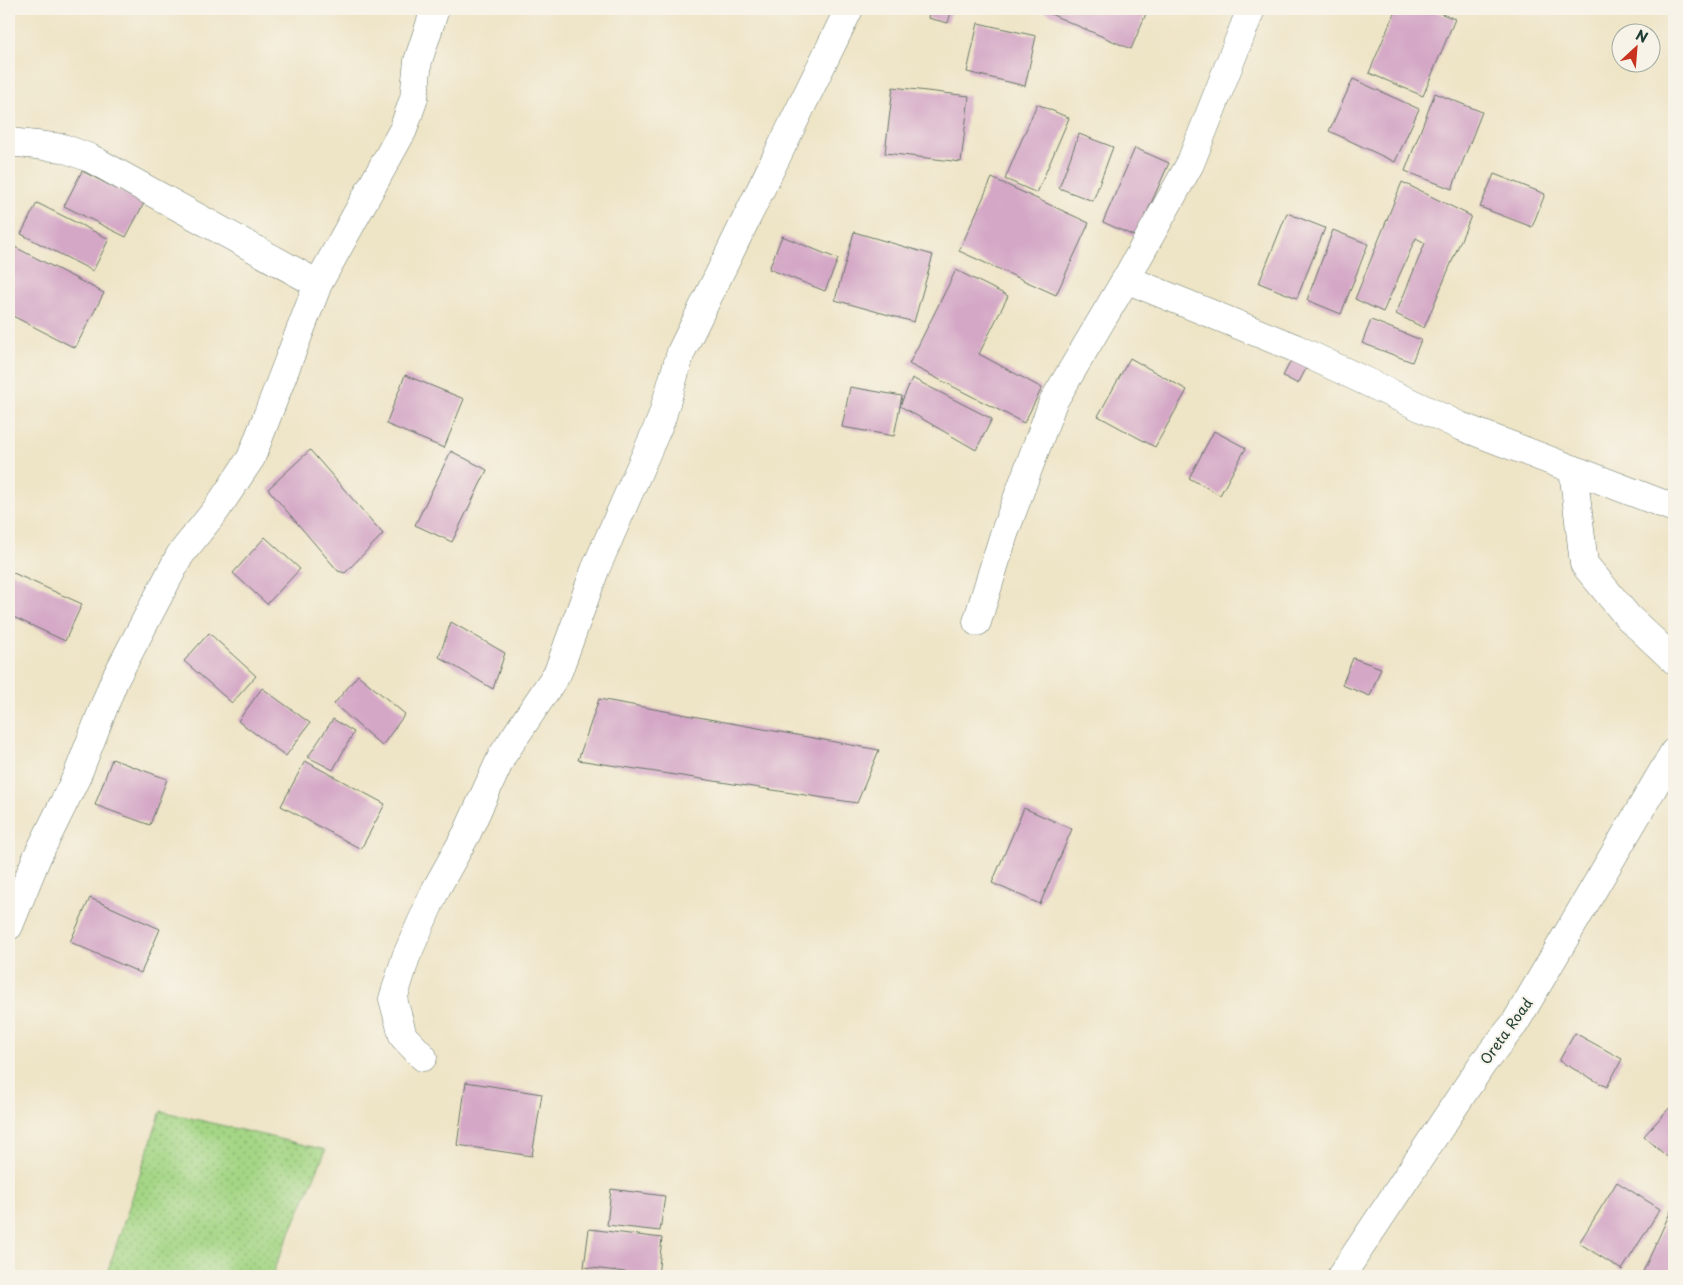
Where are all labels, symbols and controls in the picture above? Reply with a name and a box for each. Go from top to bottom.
north arrow [1610,22,1660,72]
text: N [1632,24,1652,48]
street label: Oreta Road [1475,993,1537,1069]

